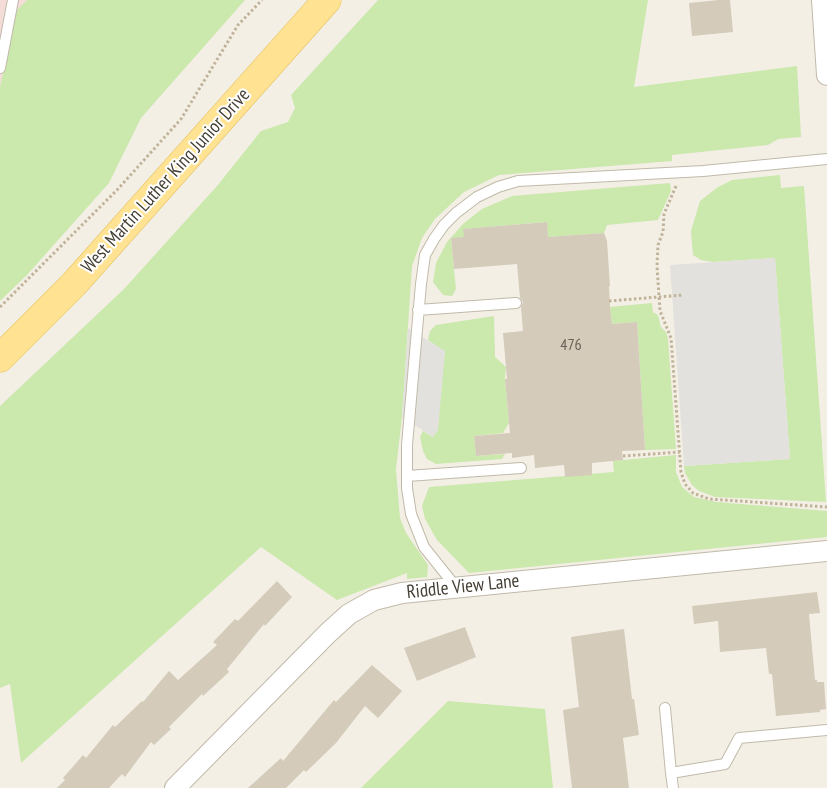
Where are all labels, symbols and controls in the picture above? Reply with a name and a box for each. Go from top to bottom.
street label: West Martin Luther King Junior Drive [77,84,255,278]
house number: 476 [560,335,582,355]
street label: Riddle View Lane [405,570,521,604]

